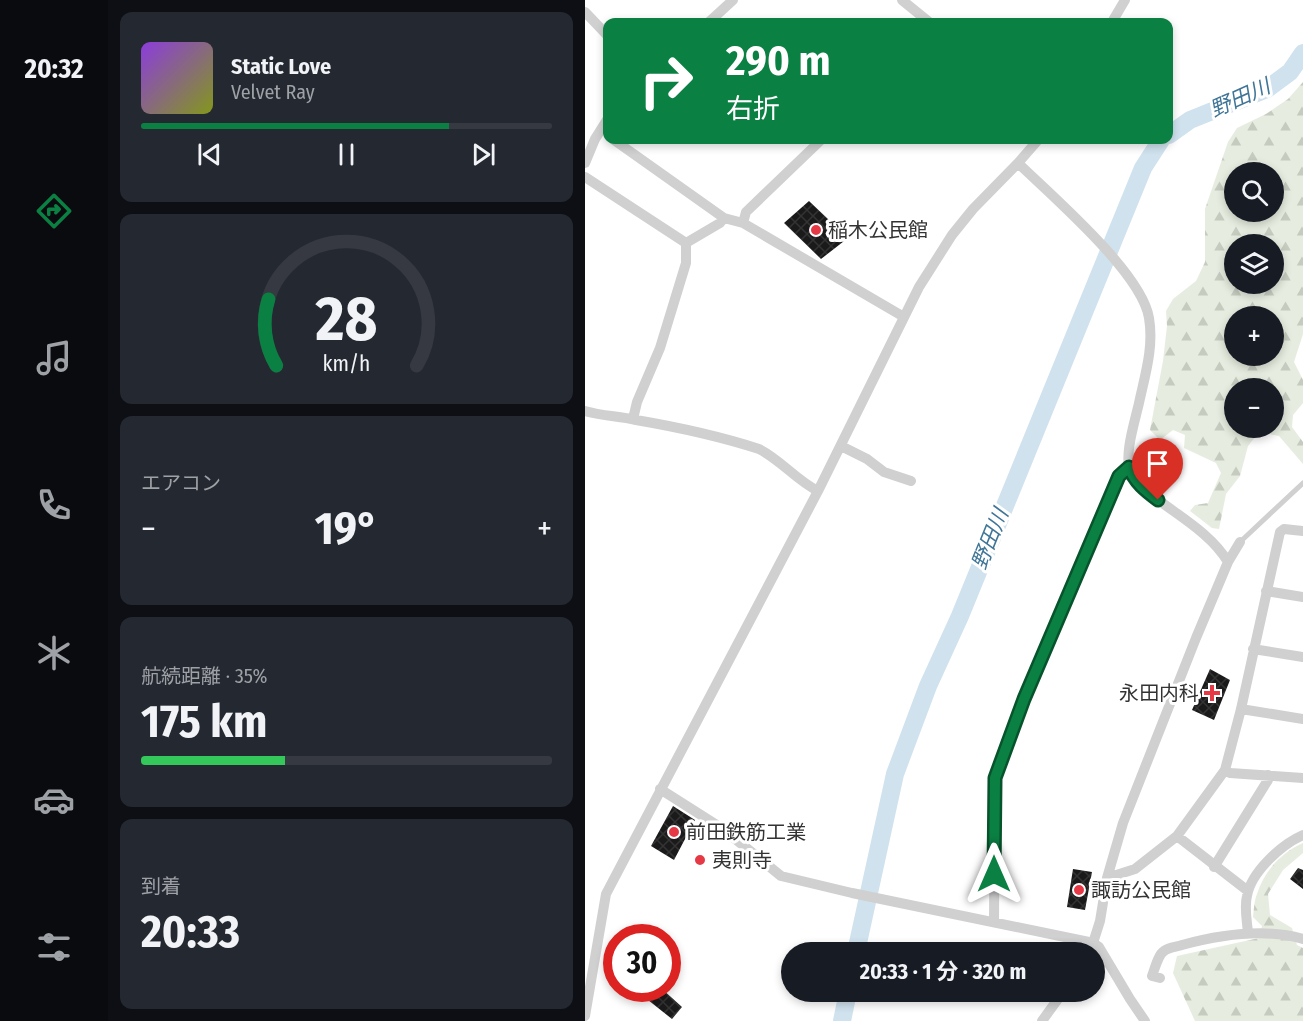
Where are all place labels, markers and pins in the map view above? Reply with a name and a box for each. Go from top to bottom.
place label: 稲木公民館 [828,218,928,242]
marker: 稲木公民館 [809,223,823,237]
pin [1132,438,1183,500]
place label: 永田内科 [1119,681,1199,705]
marker: 永田内科 [1203,684,1221,702]
place label: 前田鉄筋工業 [686,820,806,844]
marker: 前田鉄筋工業 [667,825,681,839]
place label: 夷則寺 [712,848,772,872]
marker: 夷則寺 [693,853,707,867]
place label: 諏訪公民館 [1091,878,1191,902]
marker: 諏訪公民館 [1072,883,1086,897]

